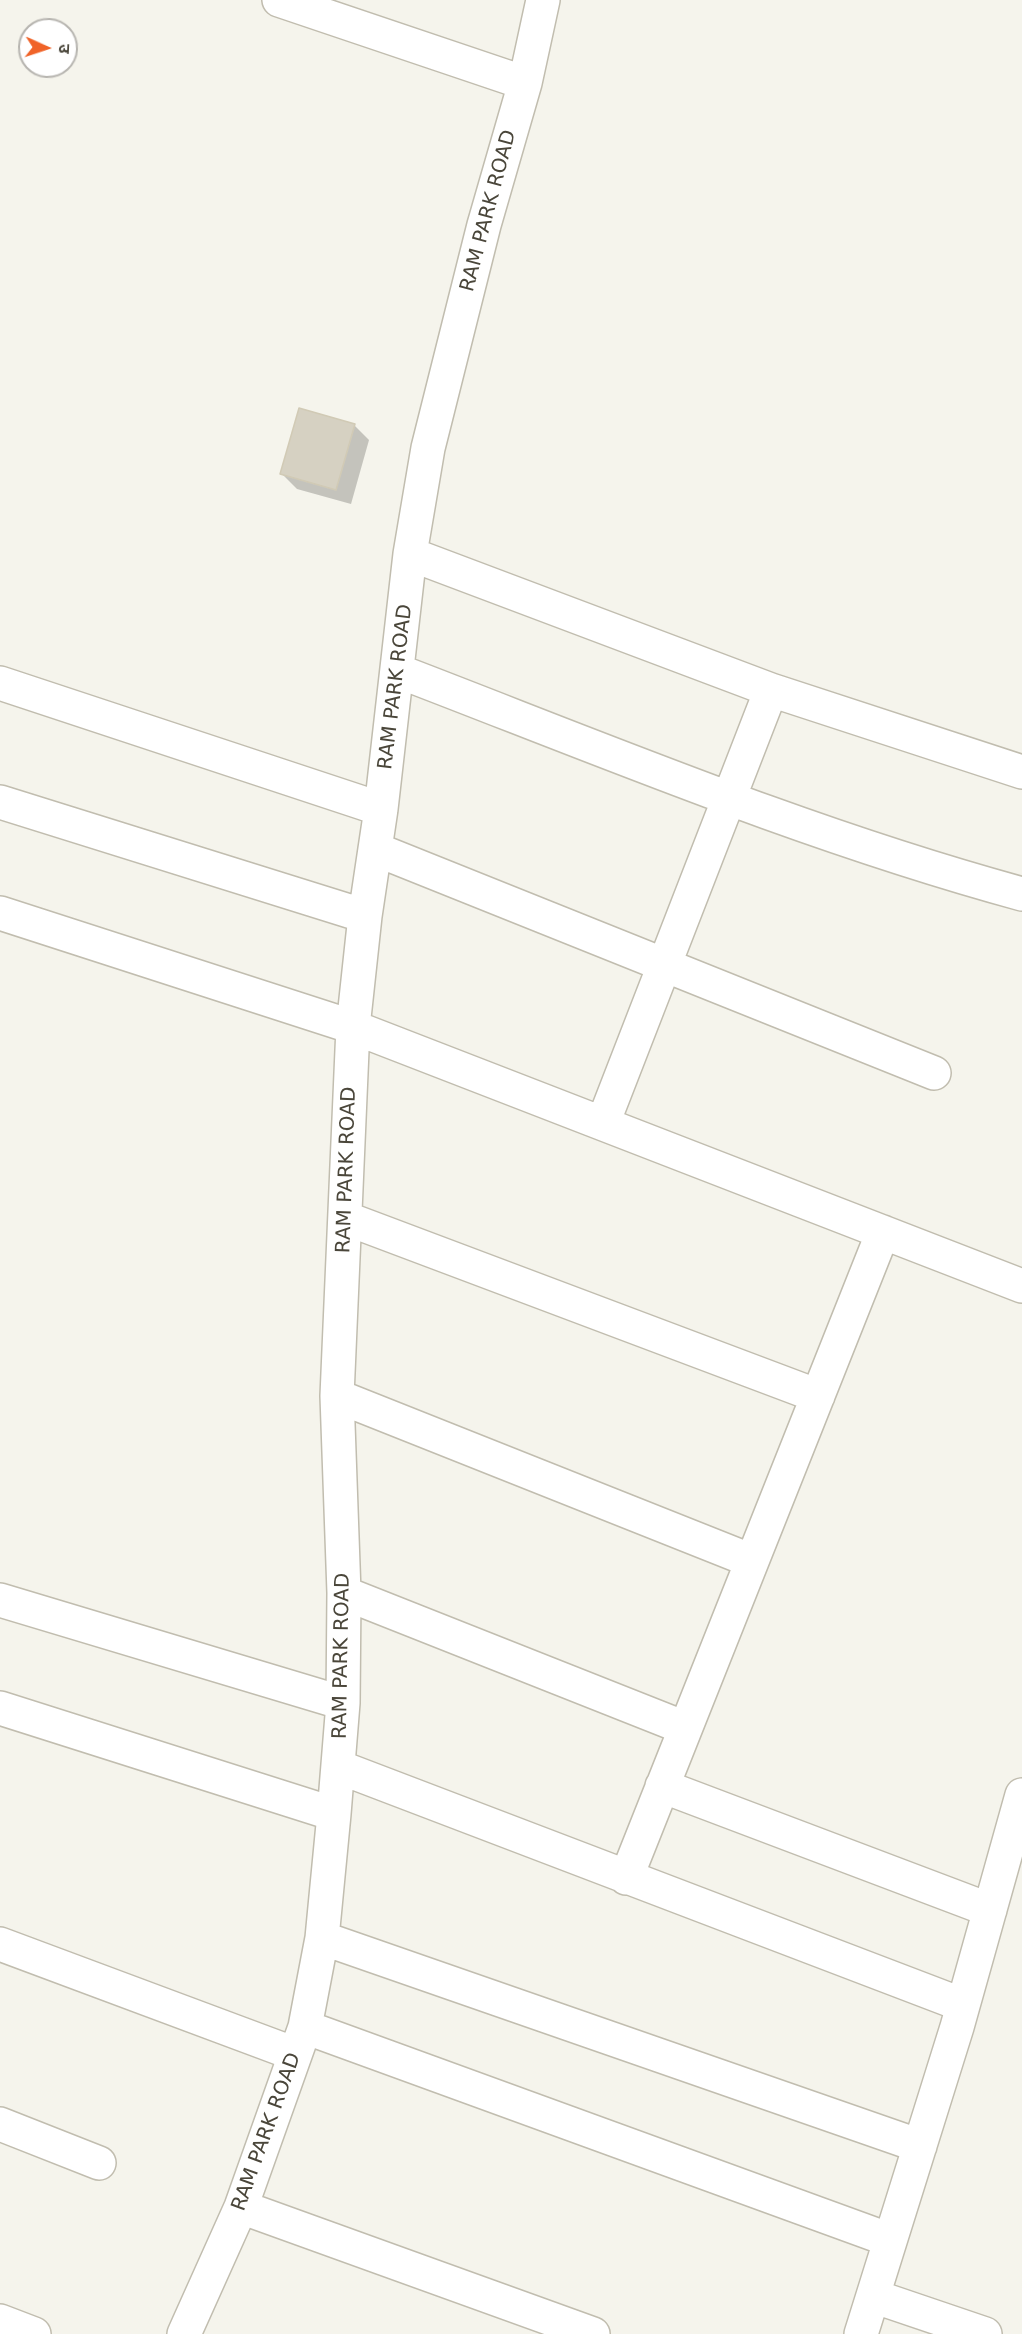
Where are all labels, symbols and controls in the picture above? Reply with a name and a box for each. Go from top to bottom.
north arrow [18,18,78,78]
text: उ [55,44,74,54]
street label: RAM PARK ROAD [456,127,522,295]
street label: RAM PARK ROAD [374,603,418,771]
street label: RAM PARK ROAD [332,1086,362,1254]
street label: RAM PARK ROAD [329,1573,355,1739]
street label: RAM PARK ROAD [227,2050,307,2214]

